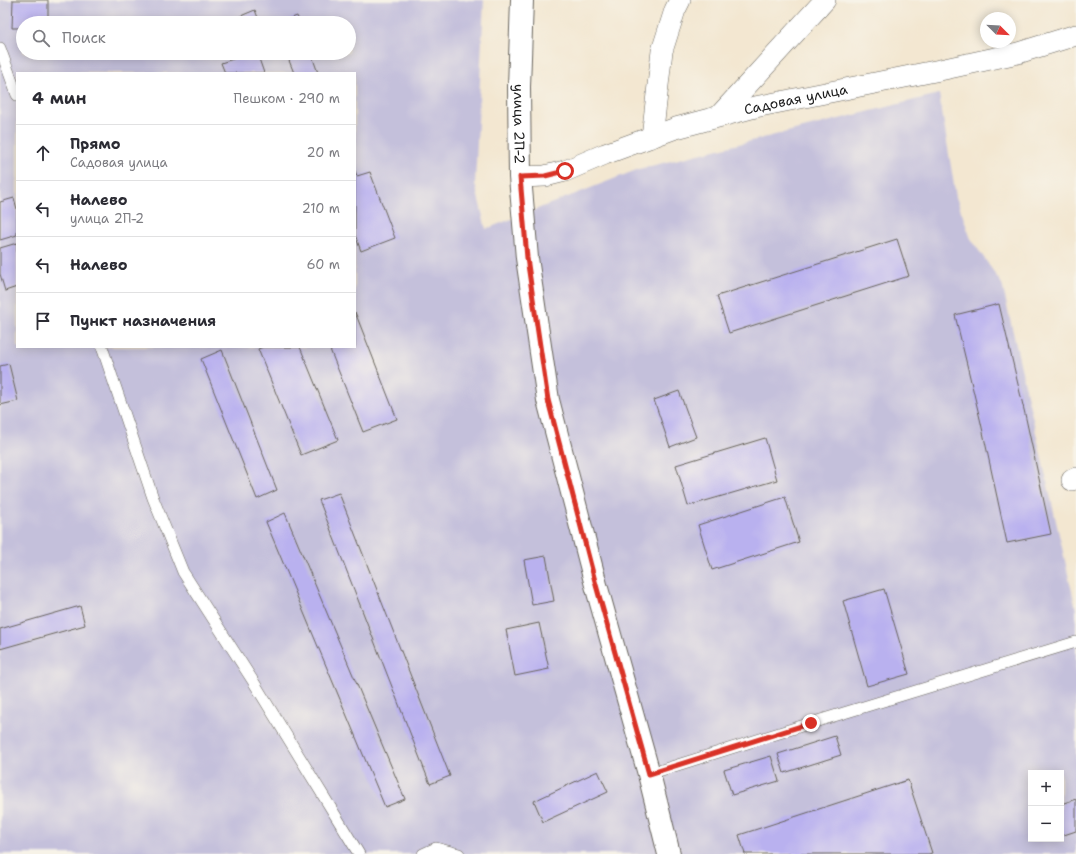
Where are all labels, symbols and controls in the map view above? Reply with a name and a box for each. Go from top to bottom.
north arrow [980,12,1016,48]
search box [16,16,356,60]
icon: search [30,27,52,49]
text: Поиск [62,28,106,48]
street label: Садовая улица [742,80,849,119]
street label: улица 2П-2 [510,84,529,164]
text: 4 мин [32,87,87,109]
text: Пешком · 290 m [234,90,340,107]
text: Прямо [70,134,120,154]
icon: ahead [32,142,54,164]
text: 20 m [307,144,340,161]
text: Садовая улица [70,154,168,171]
route start [556,162,574,180]
text: Налево [70,190,128,210]
icon: left [32,198,54,220]
text: 210 m [302,200,340,217]
text: улица 2П-2 [70,210,144,227]
icon: left [32,254,54,276]
text: Налево [70,255,128,275]
text: 60 m [307,256,340,273]
icon: arrive [32,310,54,332]
text: Пункт назначения [70,311,216,331]
route end [802,714,820,732]
map controls [1028,770,1064,842]
button: + [1028,770,1064,806]
button: − [1028,806,1064,842]

